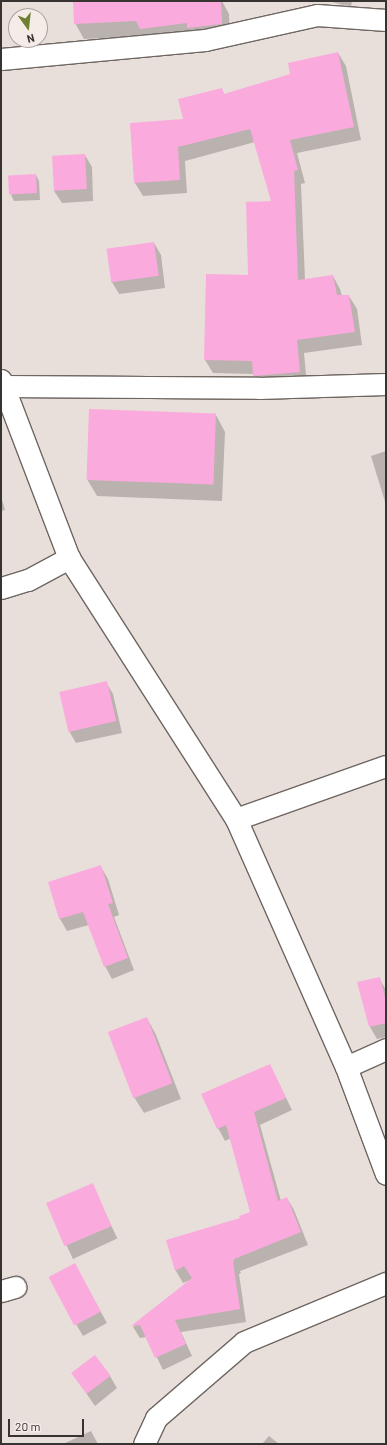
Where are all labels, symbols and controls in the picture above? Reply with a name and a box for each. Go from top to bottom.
north arrow [8,8,48,48]
text: N [26,32,36,46]
scale bar [10,1411,86,1437]
text: 20 m [15,1419,41,1433]

